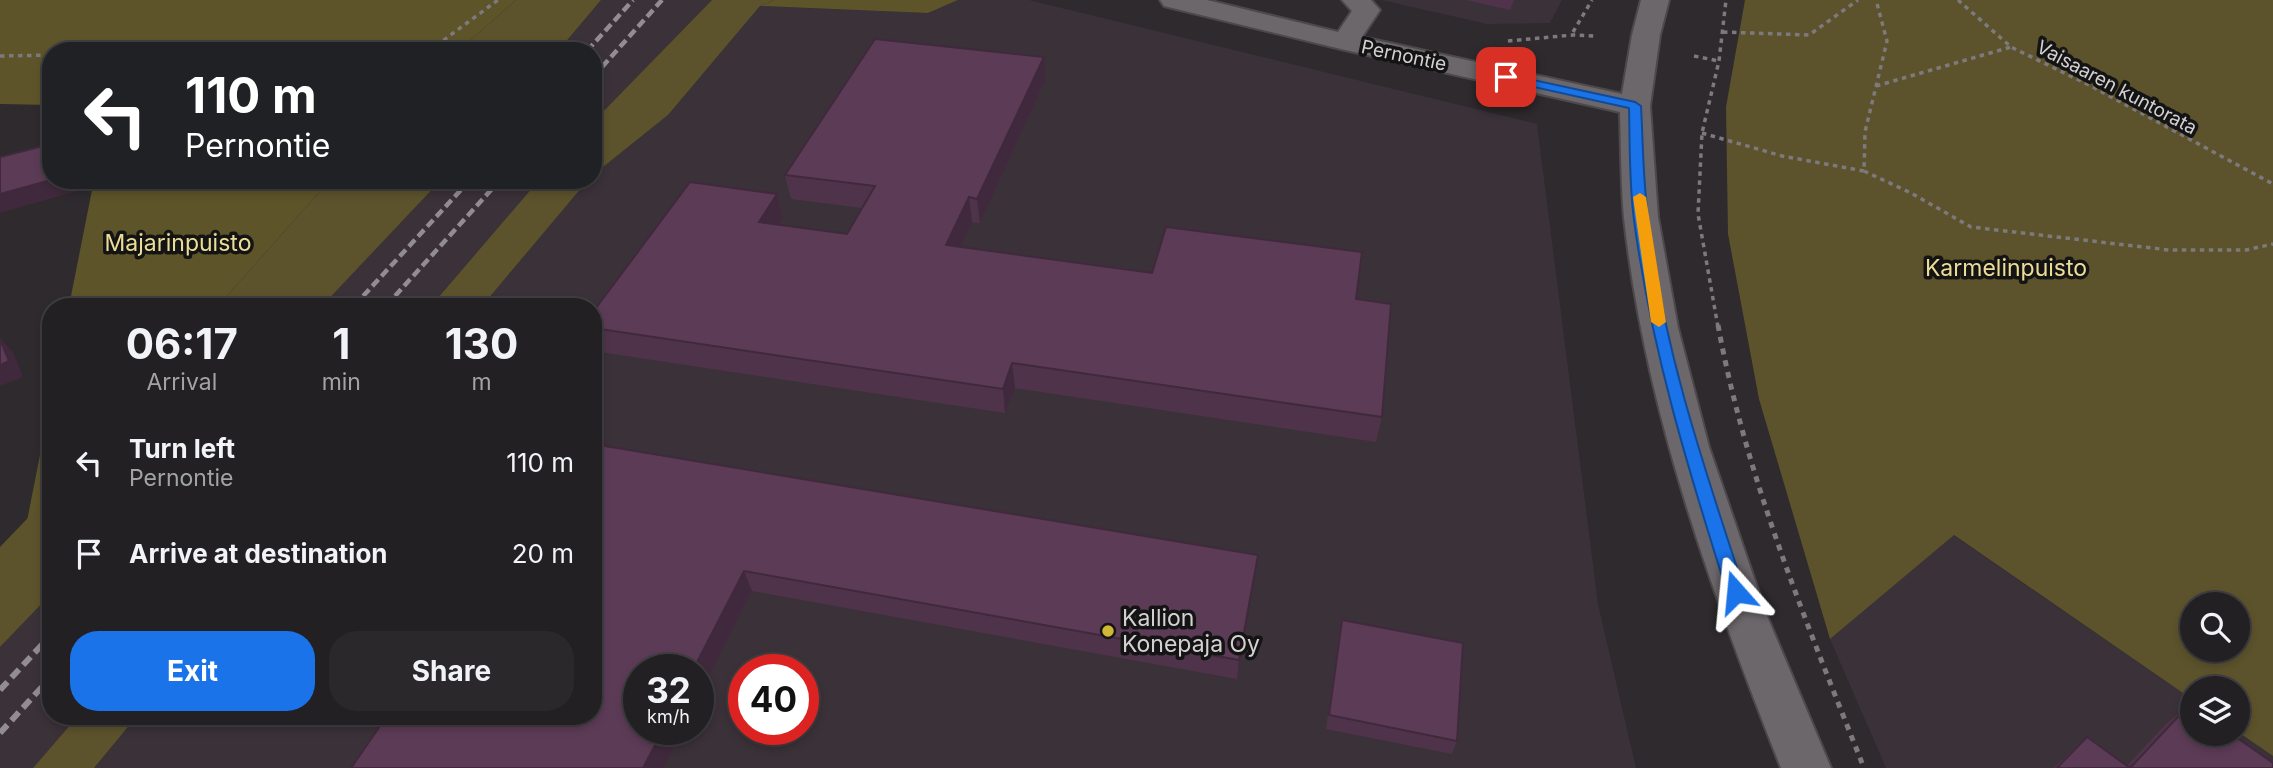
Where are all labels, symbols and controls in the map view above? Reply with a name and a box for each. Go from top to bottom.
street label: Pernontie [1359,35,1449,76]
street label: Vaisaaren kuntorata [2033,35,2201,139]
pin [1476,47,1536,107]
icon: arrive [1487,58,1525,96]
text: 110 m [185,66,317,125]
icon: left [70,70,161,161]
text: Pernontie [185,126,330,165]
park label: Majarinpuisto [105,229,251,257]
park label: Karmelinpuisto [1925,254,2087,282]
text: 06:17 [126,318,238,369]
text: 1 [332,318,350,369]
text: 130 [445,318,518,369]
text: Arrival [146,368,217,396]
text: min [322,368,361,396]
text: m [471,368,492,396]
text: Turn left [129,433,235,464]
icon: left [70,444,108,482]
text: 110 m [506,447,574,478]
text: Pernontie [129,464,233,492]
icon: arrive [70,535,108,573]
text: Arrive at destination [129,538,388,569]
text: 20 m [512,538,574,569]
position arrow [1699,555,1773,629]
map controls [2180,592,2250,746]
button: search [2180,592,2250,662]
place label: Kallion Konepaja Oy [1122,604,1260,658]
marker: Kallion Konepaja Oy [1100,623,1116,639]
button: Exit [70,631,315,711]
button: Share [329,631,574,711]
speed limit sign: 40 [728,654,819,745]
text: 32 [646,669,691,711]
button: layers [2180,676,2250,746]
text: km/h [647,706,690,727]

